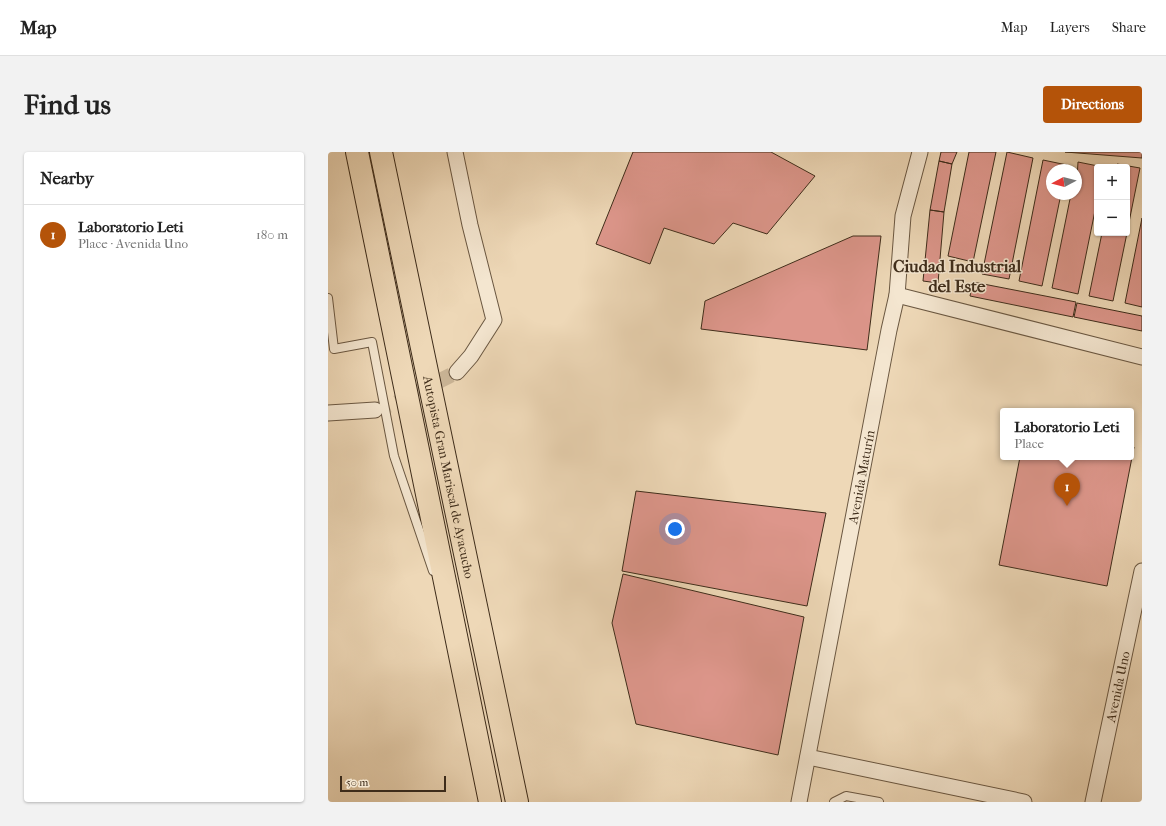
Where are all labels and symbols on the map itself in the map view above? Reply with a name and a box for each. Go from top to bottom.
north arrow [1046,164,1082,200]
district label: Ciudad Industrial del Este [893,256,1021,296]
street label: Autopista Gran Mariscal de Ayacucho [420,373,477,580]
street label: Avenida Maturín [845,428,878,526]
pin: 1 [1054,473,1080,506]
your location [665,519,685,539]
street label: Avenida Uno [1103,649,1133,725]
scale bar [340,774,446,793]

